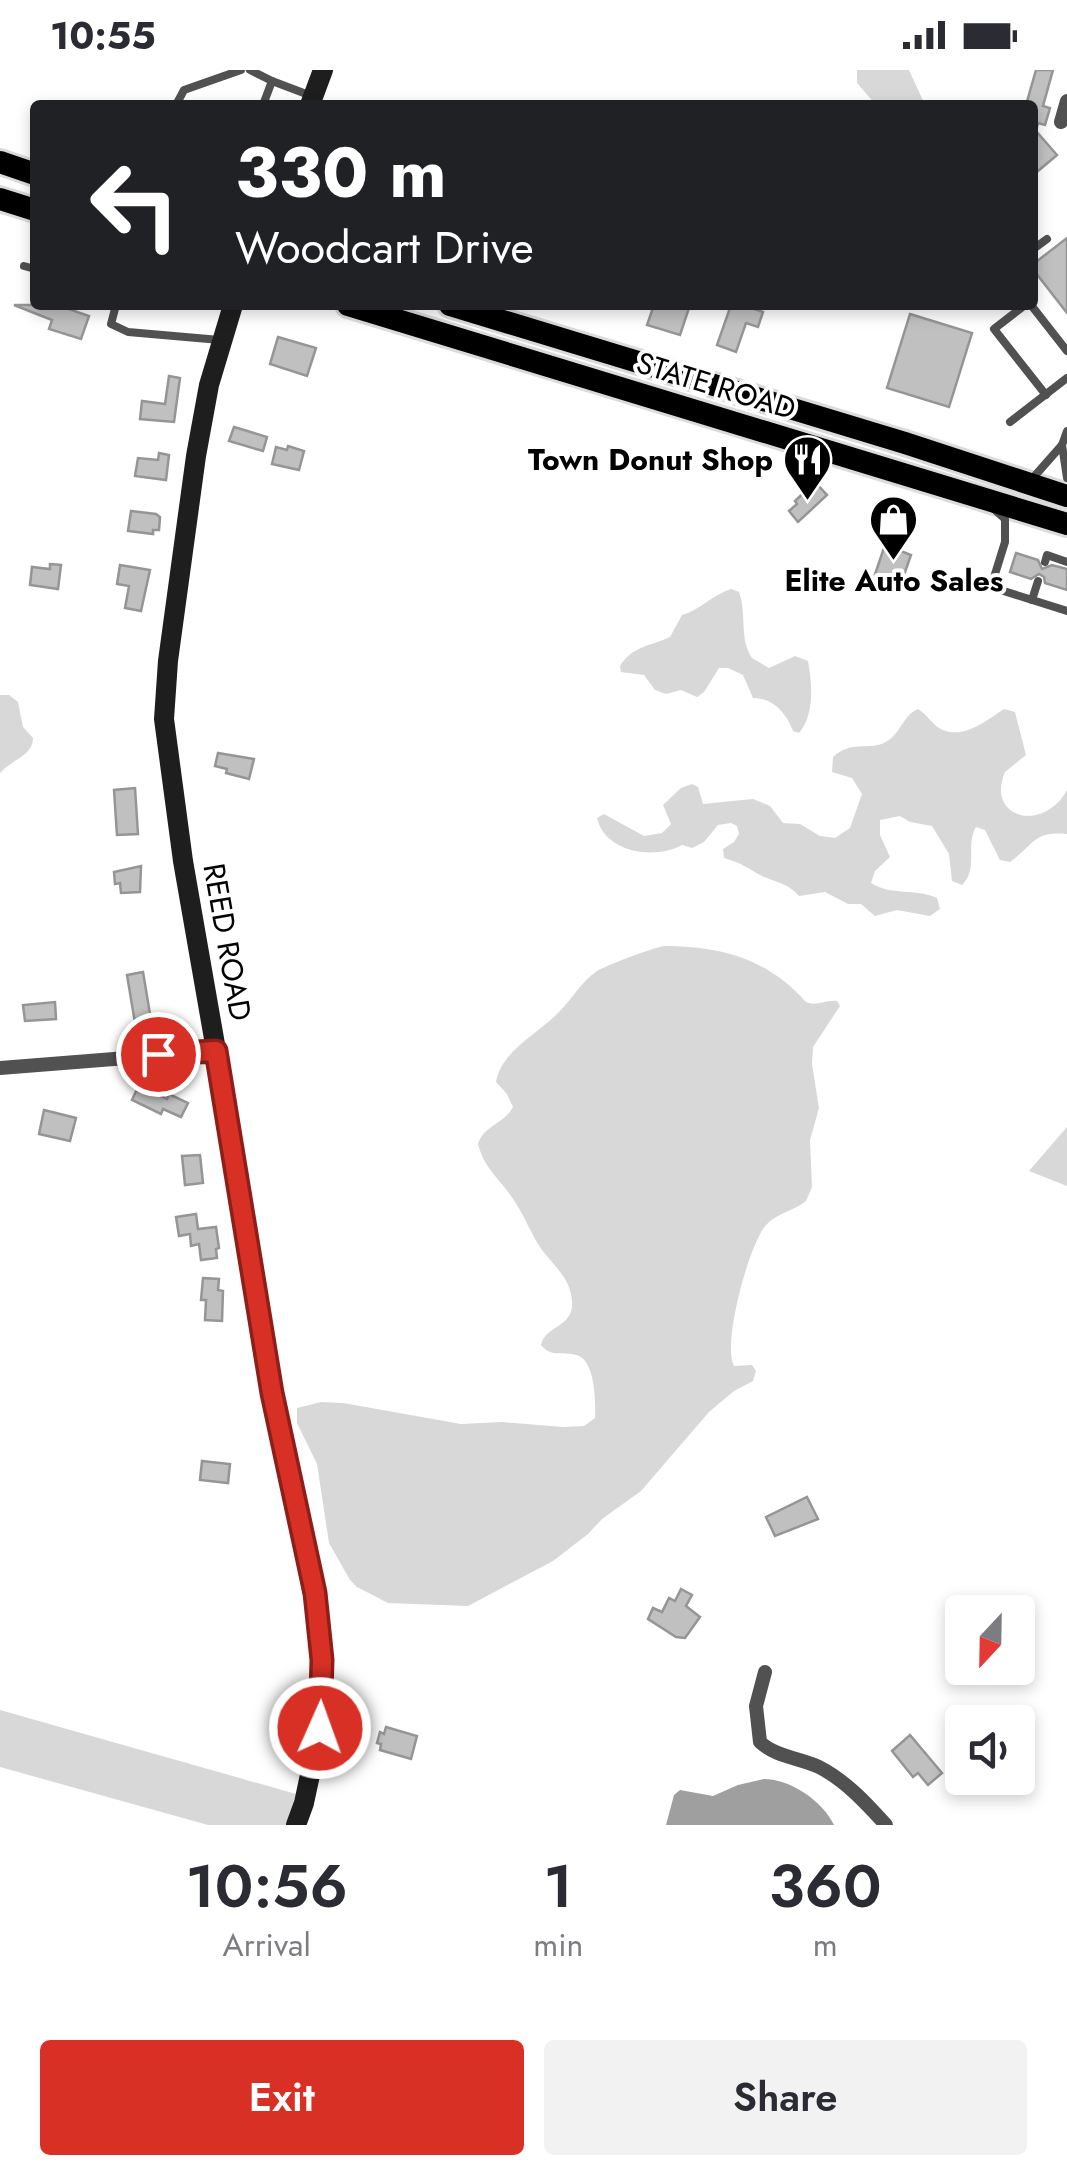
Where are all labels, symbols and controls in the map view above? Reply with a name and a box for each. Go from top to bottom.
text: 10:55 [50,8,156,63]
text: 330 m [235,122,447,223]
icon: left [70,140,200,270]
text: Woodcart Drive [235,215,534,280]
street label: STATE ROAD [631,341,801,430]
restaurant icon: Town Donut Shop [782,434,834,502]
place label: Town Donut Shop [528,438,773,481]
shop icon: Elite Auto Sales [868,494,920,562]
place label: Elite Auto Sales [784,559,1004,602]
street label: REED ROAD [193,860,262,1024]
pin [116,1012,201,1097]
icon: arrive [131,1027,186,1082]
north arrow [945,1595,1035,1685]
map controls [945,1595,1035,1795]
position arrow [268,1676,372,1780]
button: sound [945,1705,1035,1795]
text: 10:56 [185,1843,348,1930]
text: 1 [544,1843,573,1930]
text: 360 [769,1843,882,1930]
text: Arrival [223,1922,311,1968]
text: min [533,1922,583,1968]
text: m [813,1922,838,1968]
button: Exit [40,2040,524,2155]
button: Share [544,2040,1027,2155]

